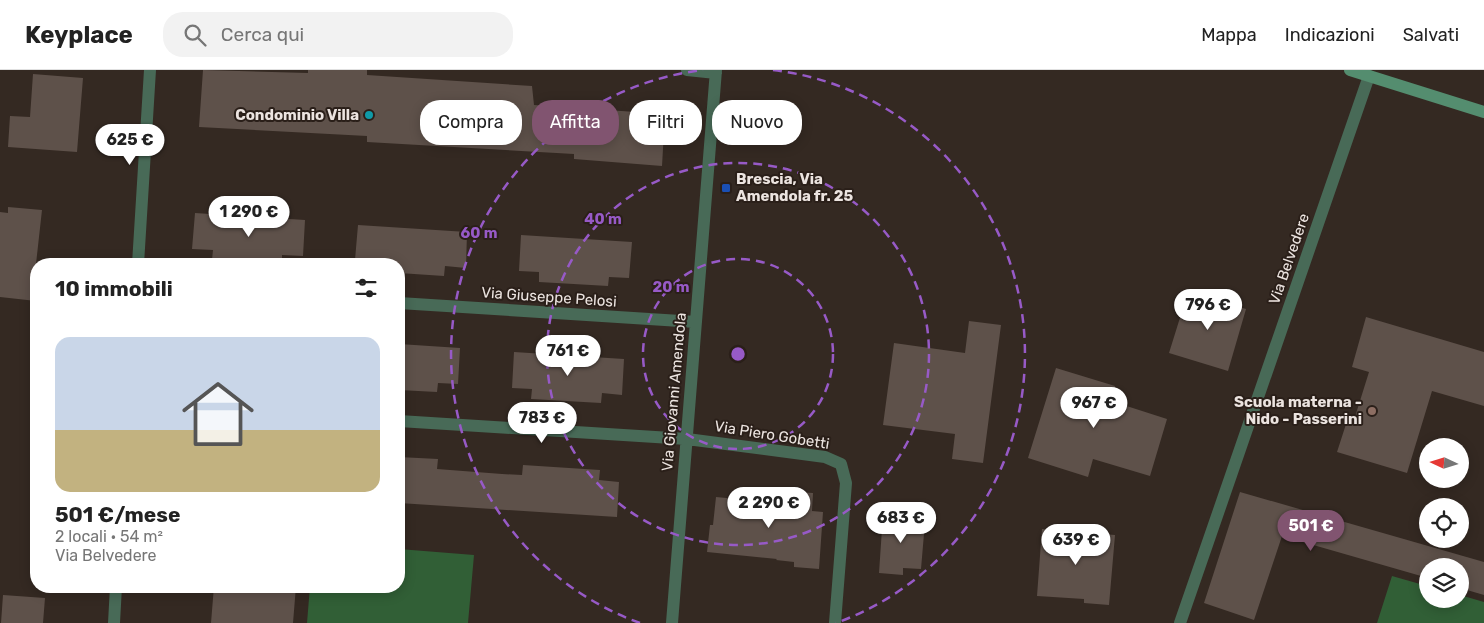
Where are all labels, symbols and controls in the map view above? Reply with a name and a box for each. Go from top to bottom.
search box [163,12,513,57]
text: Keyplace [25,21,133,49]
icon: search [181,21,209,49]
text: Cerca qui [221,23,304,46]
text: Mappa [1201,24,1257,46]
text: Indicazioni [1285,24,1375,46]
text: Salvati [1403,24,1459,46]
chip: Compra [420,100,522,145]
chip: Affitta [532,100,619,145]
chip: Filtri [629,100,702,145]
chip: Nuovo [712,100,802,145]
place label: Condominio Villa [235,106,359,124]
marker: Condominio Villa [363,109,375,121]
pin: 625 € [95,124,165,166]
text: 625 € [106,130,154,149]
place label: Brescia, Via Amendola fr. 25 [736,170,854,205]
marker: Brescia, Via Amendola fr. 25 [720,182,732,194]
pin: 1 290 € [203,196,295,238]
text: 1 290 € [220,202,278,221]
text: 40 m [584,210,622,228]
street label: Via Belvedere [1265,211,1313,307]
text: 60 m [461,224,497,242]
icon: filters [352,274,380,302]
text: 10 immobili [55,276,173,301]
text: 20 m [653,278,689,296]
street label: Via Giuseppe Pelosi [481,283,617,311]
pin: 796 € [1173,288,1243,331]
text: 796 € [1185,295,1231,314]
street label: Via Giovanni Amendola [658,312,690,472]
pin: 761 € [533,334,603,377]
text: 761 € [547,341,589,360]
centre of rings [729,345,747,363]
icon: home [173,369,263,459]
pin: 967 € [1059,386,1129,429]
text: 967 € [1071,393,1117,412]
place label: Scuola materna - Nido - Passerini [1234,393,1362,428]
pin: 783 € [507,402,577,444]
marker: Scuola materna - Nido - Passerini [1366,405,1378,417]
text: 783 € [519,408,565,427]
street label: Via Piero Gobetti [713,417,831,453]
north arrow [1419,438,1469,488]
map controls [1419,438,1469,608]
pin: 2 290 € [723,486,815,529]
text: 2 290 € [738,493,800,512]
button: locate [1419,498,1469,548]
text: 501 €/mese [55,502,180,527]
pin: 683 € [866,502,936,544]
text: 683 € [877,508,925,527]
pin: 501 € [1276,510,1346,552]
text: 501 € [1288,516,1334,535]
pin: 639 € [1041,524,1111,566]
text: 2 locali · 54 m² [55,527,163,546]
text: 639 € [1052,530,1100,549]
text: Via Belvedere [55,546,156,565]
button: layers [1419,558,1469,608]

